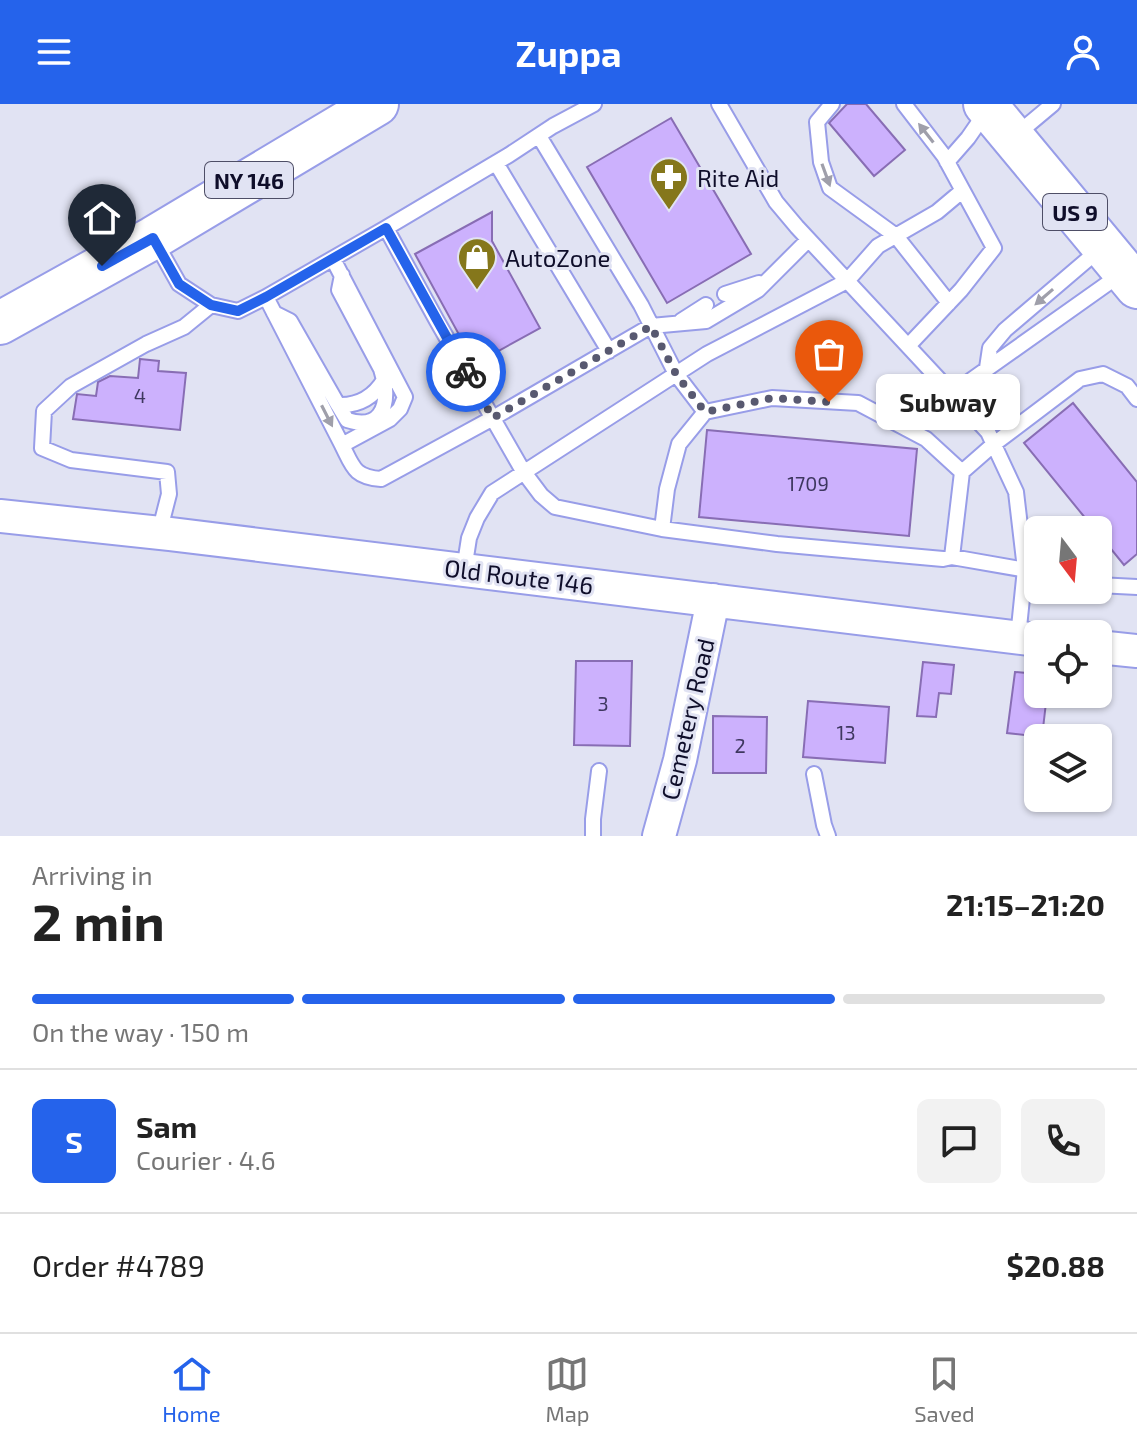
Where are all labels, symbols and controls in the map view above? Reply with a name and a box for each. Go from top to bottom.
icon: menu [32,30,76,74]
icon: person [1061,30,1105,74]
text: Zuppa [515,31,622,74]
one-way arrow [918,122,934,143]
pharmacy icon: Rite Aid [648,156,690,211]
road number: NY 146 [205,162,293,198]
place label: Rite Aid [697,163,779,192]
one-way arrow [820,164,832,188]
pin [68,184,136,266]
road number: US 9 [1043,194,1107,230]
icon: home [80,196,124,240]
shop icon: AutoZone [456,236,498,291]
place label: AutoZone [505,243,610,272]
one-way arrow [1034,288,1054,305]
pin [795,320,863,402]
courier [426,332,506,412]
icon: bag [807,332,851,376]
icon: bike [444,350,488,394]
callout: Subway [877,374,1021,430]
house number: 4 [134,383,146,407]
text: Subway [899,386,997,417]
one-way arrow [321,405,334,428]
house number: 1709 [787,471,829,495]
north arrow [1024,516,1112,604]
map controls [1024,516,1112,812]
street label: Old Route 146 [443,552,595,600]
button: locate [1024,620,1112,708]
street label: Cemetery Road [654,635,720,803]
house number: 3 [597,691,609,715]
house number: 13 [836,720,856,744]
button: layers [1024,724,1112,812]
house number: 2 [734,733,746,757]
text: Arriving in [32,859,153,890]
text: 21:15–21:20 [946,886,1105,922]
text: 2 min [32,889,165,951]
text: On the way · 150 m [32,1016,249,1047]
button: chat [917,1099,1001,1183]
button: phone [1021,1099,1105,1183]
text: Sam [136,1108,197,1144]
text: S [65,1123,83,1159]
text: Courier · 4.6 [136,1144,276,1175]
text: Order #4789 [32,1247,205,1283]
text: $20.88 [1007,1247,1105,1283]
tab: Home [162,1352,221,1426]
tab: Map [545,1352,590,1426]
tab: Saved [914,1352,975,1426]

